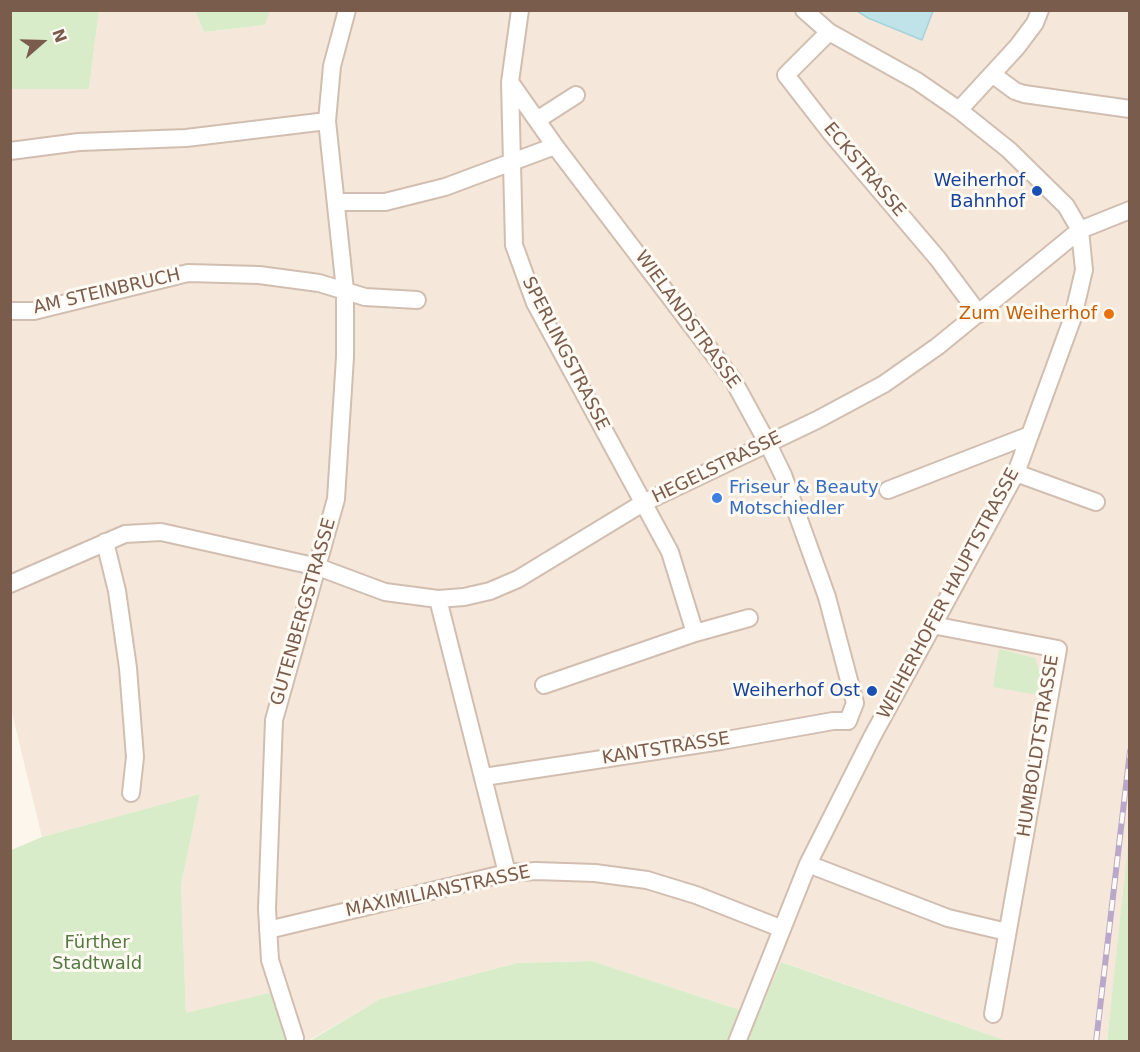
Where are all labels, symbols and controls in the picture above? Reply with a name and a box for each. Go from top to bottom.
north arrow [12,12,72,72]
text: N [48,26,71,45]
street label: ECKSTRASSE [818,118,910,222]
place label: Weiherhof Bahnhof [934,170,1025,213]
marker: Weiherhof Bahnhof [1030,184,1044,198]
street label: WIELANDSTRASSE [630,247,744,393]
street label: AM STEINBRUCH [31,265,183,319]
street label: SPERLINGSTRASSE [517,274,613,434]
place label: Zum Weiherhof [959,303,1097,325]
marker: Zum Weiherhof [1102,307,1116,321]
street label: HEGELSTRASSE [649,427,785,509]
street label: WEIHERHOFER HAUPTSTRASSE [873,465,1025,723]
place label: Friseur & Beauty Motschiedler [729,477,879,520]
marker: Friseur & Beauty Motschiedler [710,491,724,505]
street label: GUTENBERGSTRASSE [267,516,341,708]
street label: HUMBOLDTSTRASSE [1014,653,1064,839]
place label: Weiherhof Ost [733,680,860,702]
marker: Weiherhof Ost [865,684,879,698]
street label: KANTSTRASSE [601,728,731,770]
street label: MAXIMILIANSTRASSE [344,862,532,922]
park label: Fürther Stadtwald [52,932,142,974]

